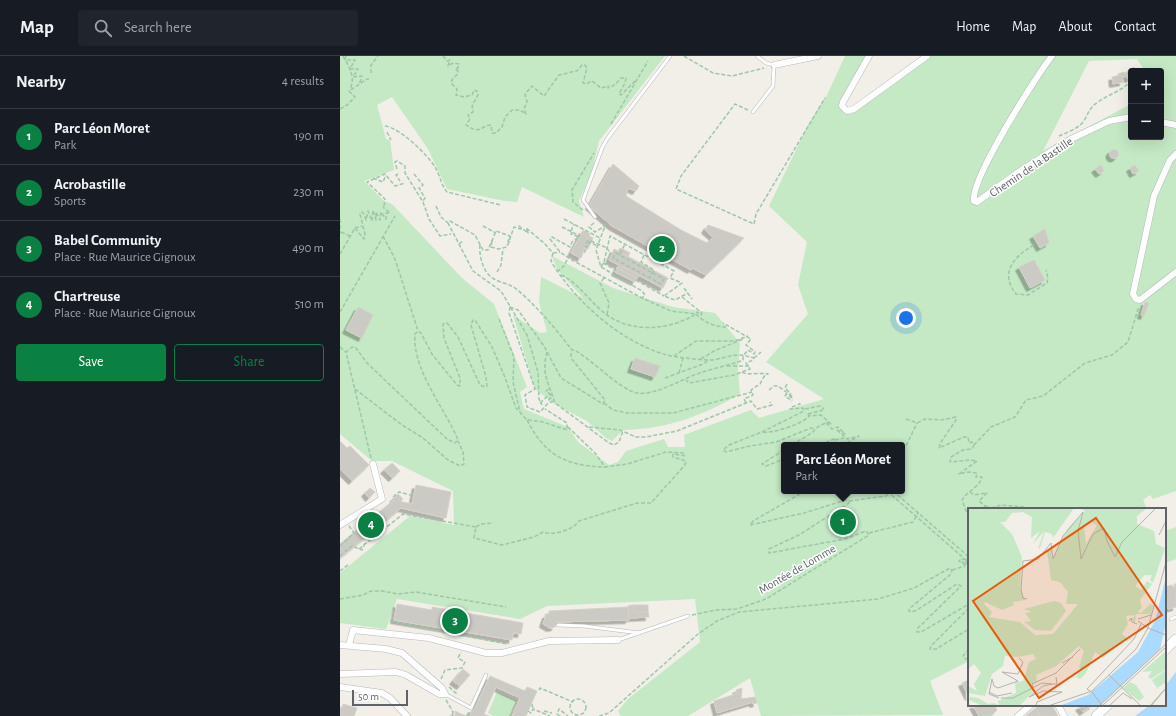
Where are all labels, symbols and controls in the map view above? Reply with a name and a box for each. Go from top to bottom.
search box [78,10,358,46]
icon: search [92,17,114,39]
text: Map [20,18,54,37]
text: Search here [124,20,192,35]
text: Home [956,20,990,34]
text: Map [1012,20,1036,34]
text: About [1058,20,1092,34]
text: Contact [1114,20,1156,34]
map controls [1128,68,1164,140]
button: + [1128,68,1164,104]
text: Nearby [16,73,66,90]
text: 4 results [282,75,324,88]
button: − [1128,104,1164,140]
text: Parc Léon Moret [54,121,150,136]
text: 1 [27,130,31,143]
text: 190 m [294,130,324,143]
street label: Chemin de la Bastille [987,135,1075,199]
text: Park [54,139,76,152]
text: Acrobastille [54,177,126,192]
text: 2 [26,186,32,199]
text: 230 m [293,186,324,199]
text: Sports [54,195,86,208]
text: Babel Community [54,233,161,248]
pin: 2 [649,234,675,264]
text: 3 [26,242,32,255]
text: 490 m [292,242,324,255]
text: Place · Rue Maurice Gignoux [54,251,196,264]
text: Chartreuse [54,289,120,304]
text: 4 [26,298,32,311]
text: 510 m [295,298,324,311]
text: Place · Rue Maurice Gignoux [54,307,196,320]
your location [896,308,916,328]
button: Save [16,344,166,381]
button: Share [174,344,324,381]
popup [781,442,905,494]
text: Parc Léon Moret [795,452,891,467]
text: Park [795,470,818,483]
pin: 1 [830,507,856,537]
inset map [968,508,1166,706]
pin: 4 [358,510,384,540]
street label: Montée de Lomme [756,542,838,596]
pin: 3 [442,606,468,636]
scale bar [352,688,408,707]
text: 50 m [358,691,379,702]

